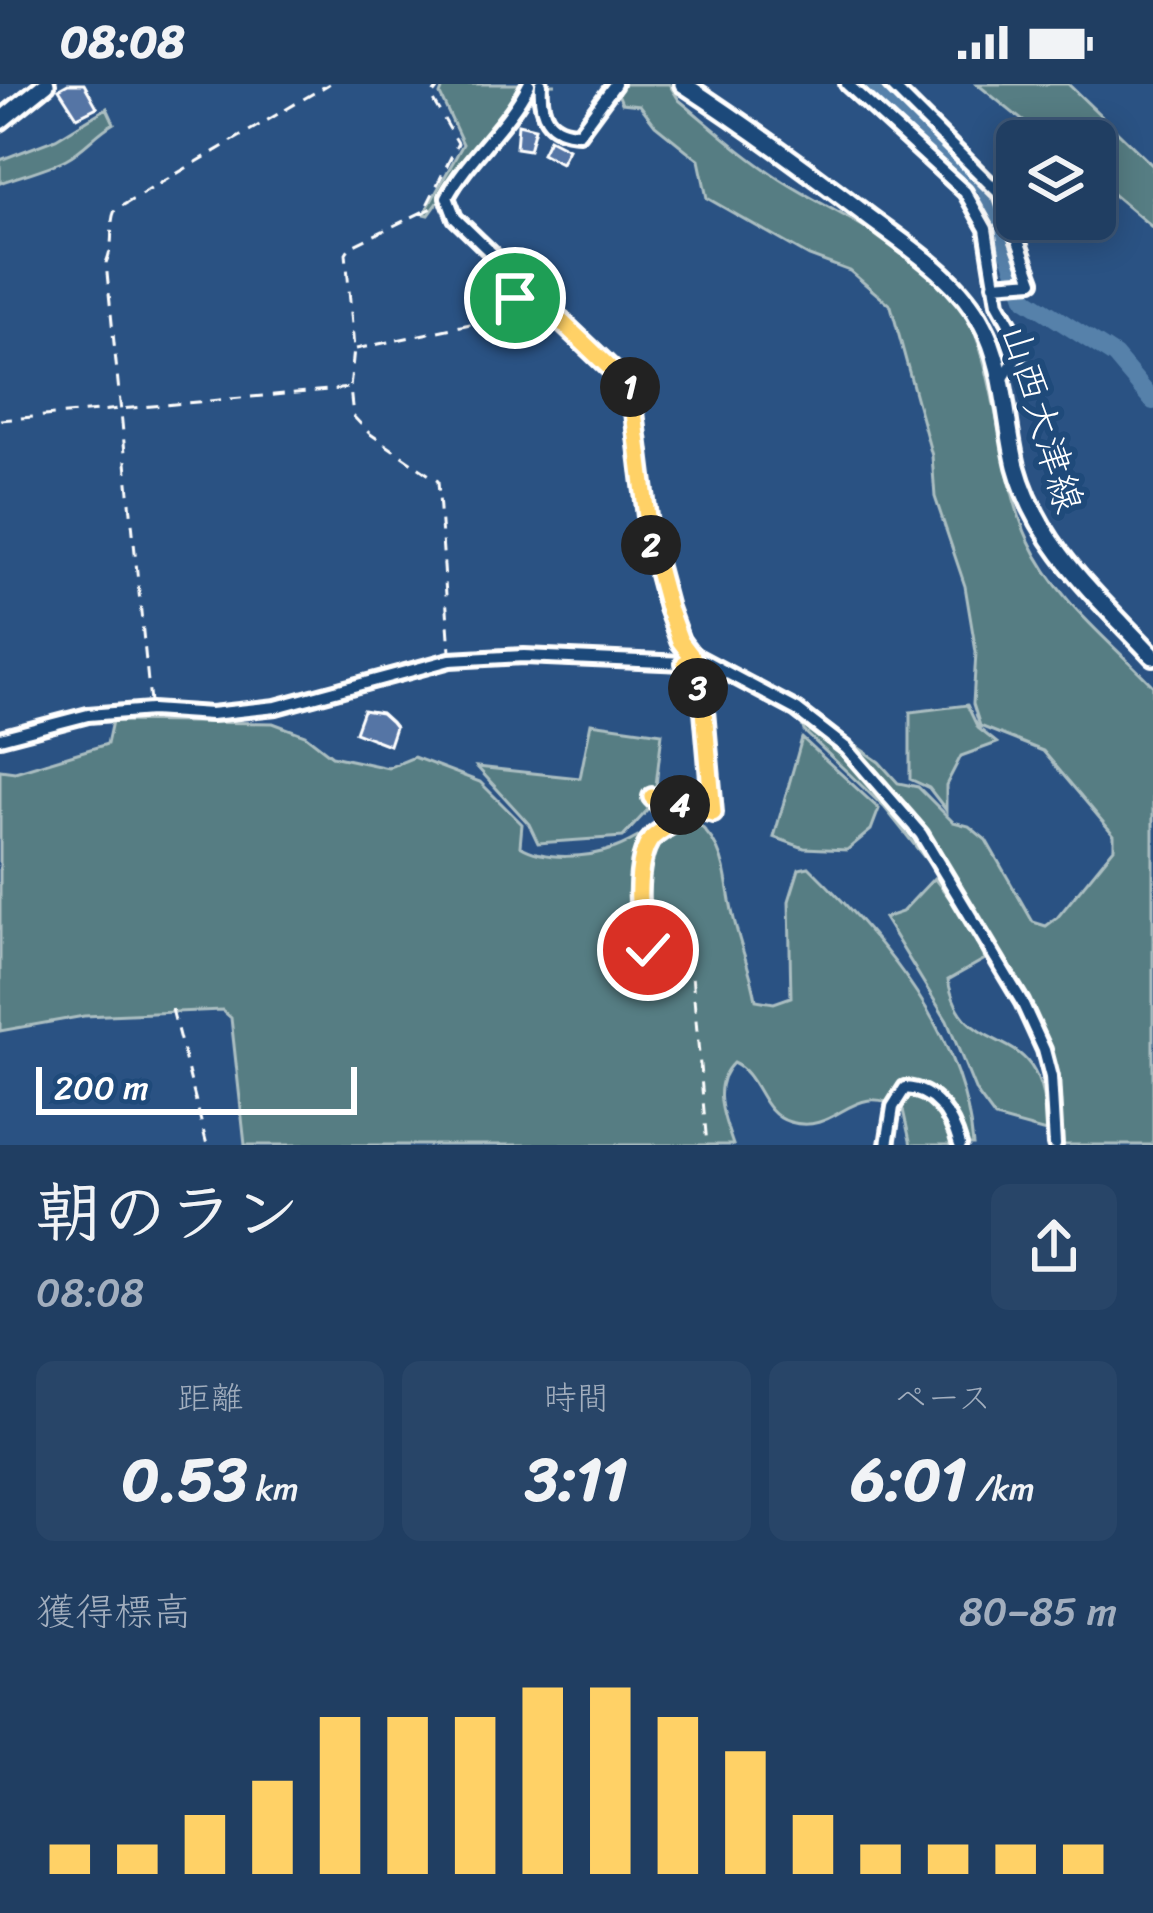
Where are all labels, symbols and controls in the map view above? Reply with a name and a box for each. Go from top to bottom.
text: 08:08 [60,2,185,82]
map controls [996,120,1116,240]
button: layers [996,120,1116,240]
pin [464,247,566,349]
icon: arrive [482,265,548,331]
street label: 山西大津線 [981,315,1104,521]
pin: 1 [600,357,660,417]
text: 1 [623,358,637,416]
pin: 2 [621,515,681,575]
text: 2 [641,516,661,574]
pin: 3 [668,658,728,718]
text: 3 [689,659,707,717]
pin: 4 [650,775,710,835]
text: 4 [670,776,690,834]
pin [597,899,699,1001]
icon: check [615,917,681,983]
text: 200 m [54,1059,149,1117]
scale bar [36,1061,357,1114]
text: 朝のラン [36,1154,300,1271]
button: share [991,1184,1117,1310]
text: 08:08 [36,1258,144,1327]
text: 距離 [177,1369,243,1427]
text: 時間 [543,1369,609,1427]
text: ペース [894,1369,991,1427]
text: 0.53 [122,1427,247,1533]
text: 3:11 [525,1427,628,1533]
text: 6:01 [851,1427,967,1533]
text: km [247,1460,299,1518]
text: /km [967,1460,1035,1518]
text: 獲得標高 [36,1577,192,1646]
text: 80–85 m [959,1577,1117,1646]

